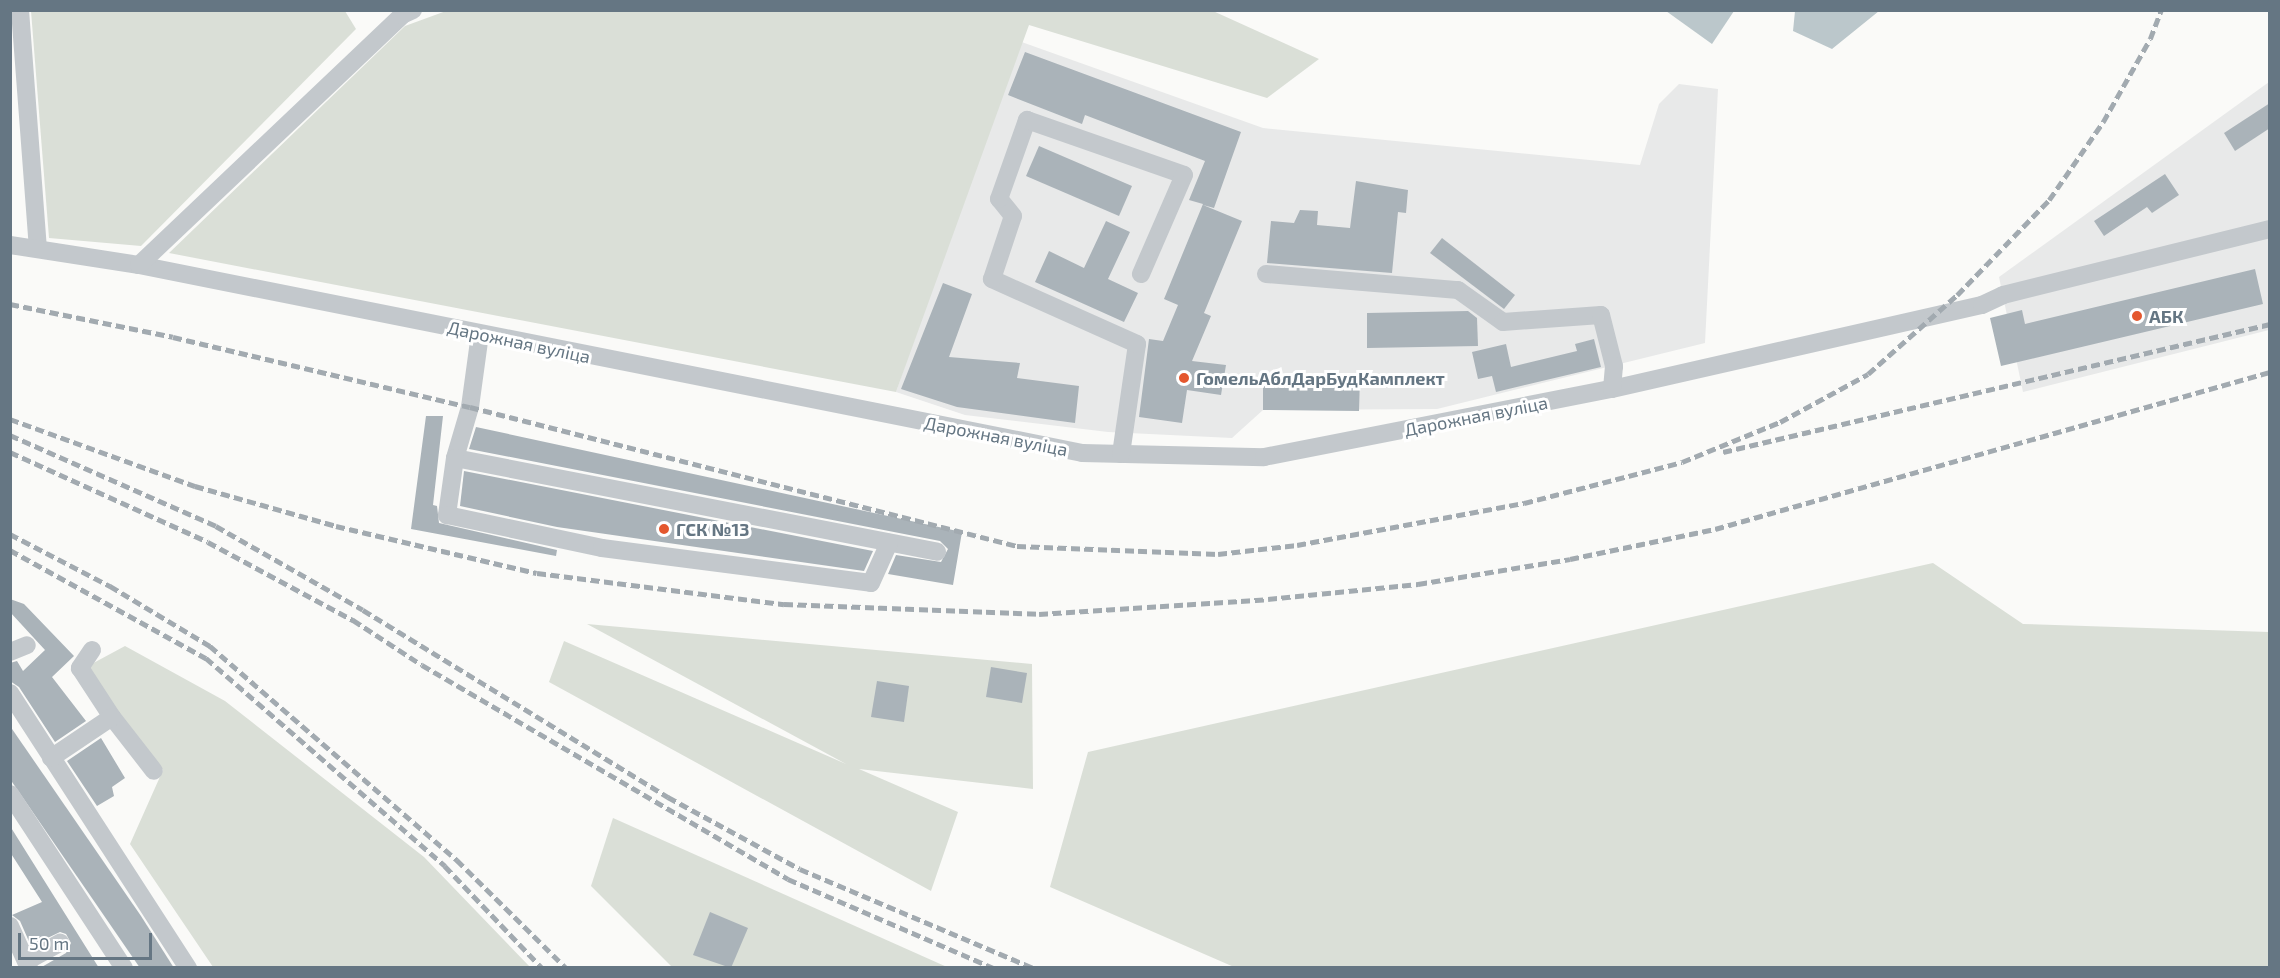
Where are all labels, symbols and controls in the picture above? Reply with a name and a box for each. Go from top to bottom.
place label: АБК [2149,305,2184,327]
marker: АБК [2130,309,2144,323]
street label: Дарожная вуліца [446,316,592,368]
place label: ГомельАблДарБудКамплект [1196,367,1445,389]
marker: ГомельАблДарБудКамплект [1177,371,1191,385]
street label: Дарожная вуліца [1402,392,1550,440]
street label: Дарожная вуліца [922,412,1070,460]
place label: ГСК №13 [676,518,749,540]
marker: ГСК №13 [657,522,671,536]
scale bar [21,921,154,959]
text: 50 m [29,932,69,954]

